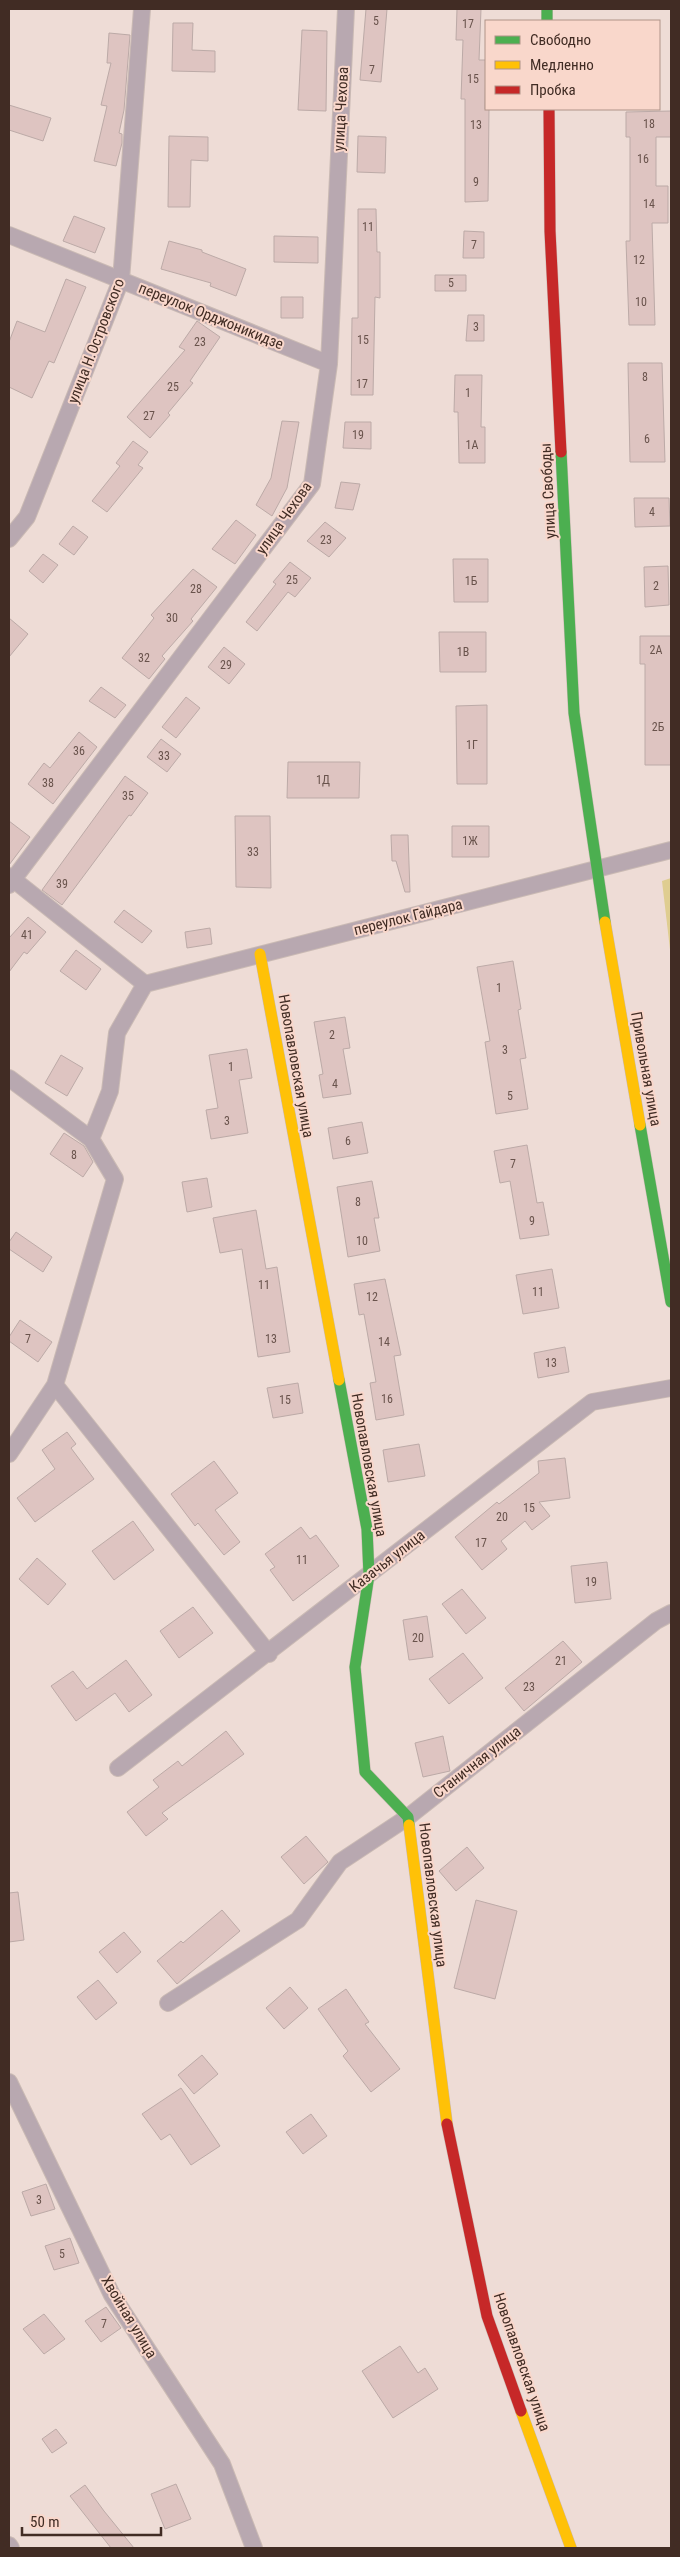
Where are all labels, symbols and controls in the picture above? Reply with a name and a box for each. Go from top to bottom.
house number: 5 [373,14,379,28]
house number: 17 [462,17,474,31]
legend [485,20,660,110]
text: Свободно [530,31,591,49]
text: Медленно [530,56,594,74]
house number: 7 [369,63,375,77]
street label: улица Чехова [330,66,352,152]
house number: 15 [467,72,479,86]
text: Пробка [530,81,576,99]
house number: 18 [643,117,655,131]
house number: 13 [470,118,482,132]
house number: 16 [637,152,649,166]
house number: 9 [473,175,479,189]
house number: 14 [643,197,655,211]
house number: 11 [362,220,374,234]
house number: 7 [471,238,477,252]
house number: 12 [633,253,645,267]
street label: улица Н.Островского [64,276,128,406]
house number: 5 [448,276,454,290]
street label: переулок Орджоникидзе [136,279,286,353]
house number: 10 [635,295,647,309]
house number: 3 [473,320,479,334]
house number: 15 [357,333,369,347]
house number: 23 [194,335,206,349]
house number: 8 [642,370,648,384]
house number: 17 [356,377,368,391]
house number: 25 [167,380,179,394]
house number: 1 [465,386,471,400]
house number: 27 [143,409,155,423]
house number: 19 [352,428,364,442]
house number: 6 [644,432,650,446]
house number: 1А [466,438,479,452]
street label: улица Свободы [537,443,559,539]
street label: улица Чехова [252,478,316,558]
house number: 4 [649,505,655,519]
house number: 23 [320,533,332,547]
house number: 25 [286,573,298,587]
house number: 1Б [465,574,478,588]
house number: 2 [653,579,659,593]
house number: 28 [190,582,202,596]
house number: 30 [166,611,178,625]
house number: 2А [650,643,663,657]
house number: 1В [457,645,469,659]
house number: 32 [138,651,150,665]
house number: 29 [220,658,232,672]
house number: 2Б [652,720,665,734]
house number: 1Г [466,738,478,752]
house number: 36 [73,744,85,758]
house number: 33 [158,749,170,763]
house number: 1Д [316,773,330,787]
house number: 38 [42,776,54,790]
house number: 35 [122,789,134,803]
house number: 1Ж [462,834,478,848]
house number: 33 [247,845,259,859]
house number: 39 [56,877,68,891]
street label: переулок Гайдара [352,895,464,939]
house number: 41 [21,928,33,942]
house number: 1 [496,981,502,995]
street label: Новопавловская улица [275,993,317,1139]
street label: Привольная улица [627,1010,665,1128]
house number: 2 [329,1028,335,1042]
house number: 3 [502,1043,508,1057]
house number: 1 [228,1060,234,1074]
house number: 4 [332,1077,338,1091]
house number: 5 [507,1089,513,1103]
house number: 3 [224,1114,230,1128]
house number: 6 [345,1134,351,1148]
house number: 8 [71,1148,77,1162]
house number: 7 [510,1157,516,1171]
house number: 8 [355,1195,361,1209]
house number: 9 [529,1214,535,1228]
house number: 10 [356,1234,368,1248]
house number: 11 [258,1278,270,1292]
house number: 11 [532,1285,544,1299]
house number: 12 [366,1290,378,1304]
house number: 7 [25,1332,31,1346]
house number: 13 [265,1332,277,1346]
house number: 14 [378,1335,390,1349]
house number: 13 [545,1356,557,1370]
street label: Новопавловская улица [348,1392,390,1538]
house number: 16 [381,1392,393,1406]
house number: 15 [279,1393,291,1407]
house number: 15 [523,1501,535,1515]
house number: 20 [496,1510,508,1524]
street label: Казачья улица [346,1526,428,1596]
house number: 17 [475,1536,487,1550]
house number: 11 [296,1553,308,1567]
house number: 19 [585,1575,597,1589]
house number: 20 [412,1631,424,1645]
house number: 21 [555,1654,567,1668]
house number: 23 [523,1680,535,1694]
street label: Станичная улица [430,1722,524,1802]
street label: Новопавловская улица [415,1822,451,1968]
house number: 3 [36,2193,42,2207]
house number: 5 [59,2247,65,2261]
street label: Хвойная улица [97,2273,161,2361]
street label: Новопавловская улица [490,2290,554,2434]
house number: 7 [101,2317,107,2331]
scale bar [22,2504,161,2536]
text: 50 m [30,2513,60,2531]

